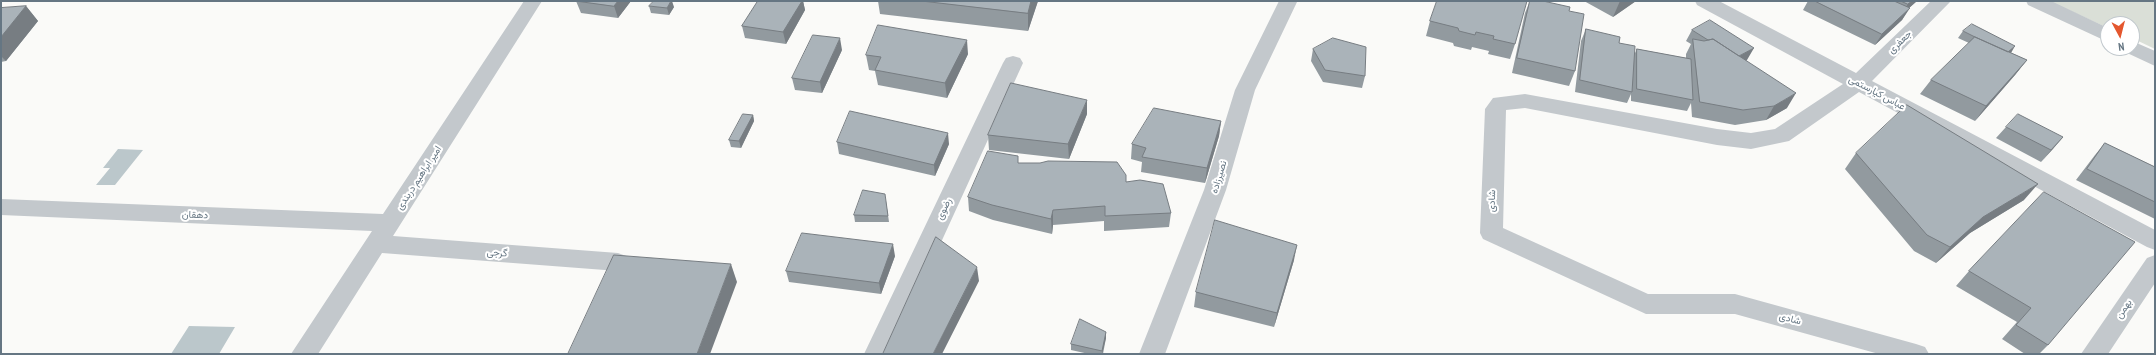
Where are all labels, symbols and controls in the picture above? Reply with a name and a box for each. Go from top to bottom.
north arrow [2100,16,2140,56]
street label: جعفری [1886,28,1914,56]
text: N [2118,40,2125,54]
street label: عباس کیارستمی [1847,73,1907,113]
street label: امیر ابراهیم دربندی [394,144,444,212]
street label: نصیرزاده [1208,159,1230,195]
street label: شادی [1486,190,1498,212]
street label: رضوى [934,196,954,222]
street label: دهقان [182,209,208,221]
street label: گرجی [486,246,508,260]
street label: بهمن [2113,297,2135,321]
street label: شادی [1778,310,1802,328]

